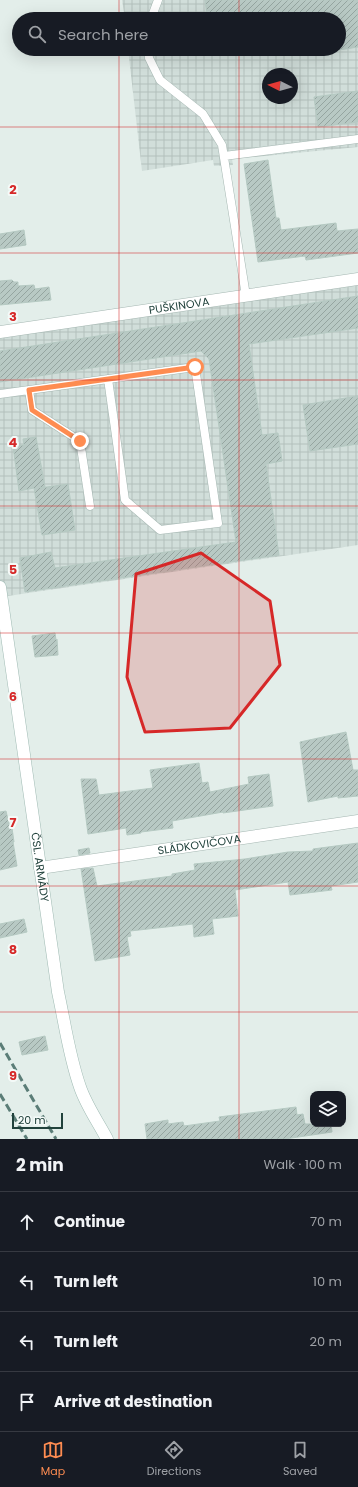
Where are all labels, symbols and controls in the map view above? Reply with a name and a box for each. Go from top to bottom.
search box [12,12,346,56]
icon: search [26,23,48,45]
text: Search here [58,24,148,45]
north arrow [262,68,298,104]
text: 2 [9,180,17,199]
street label: PUŠKINOVA [148,293,211,318]
text: 3 [9,307,17,326]
route start [186,358,204,376]
route end [71,432,89,450]
text: 4 [9,433,18,452]
text: 5 [9,560,17,579]
text: 6 [9,687,17,706]
text: 7 [10,813,17,832]
street label: SLÁDKOVIČOVA [157,830,242,859]
street label: ČSL. ARMÁDY [27,831,53,904]
text: 8 [9,940,17,959]
text: 9 [9,1066,17,1085]
map controls [310,1091,346,1127]
button: layers [310,1091,346,1127]
scale bar [12,1111,63,1130]
text: 20 m [18,1112,46,1128]
text: 2 min [16,1153,64,1177]
text: Walk · 100 m [264,1155,342,1174]
icon: ahead [16,1211,38,1233]
text: Continue [54,1211,125,1232]
text: 70 m [310,1212,342,1231]
icon: left [16,1271,38,1293]
text: Turn left [54,1271,118,1292]
text: 10 m [313,1272,342,1291]
icon: left [16,1331,38,1353]
text: Turn left [54,1331,118,1352]
text: 20 m [309,1332,342,1351]
icon: arrive [16,1391,38,1413]
text: Arrive at destination [54,1391,212,1412]
tab: Map [41,1439,65,1480]
tab: Directions [147,1439,201,1480]
tab: Saved [283,1439,317,1480]

